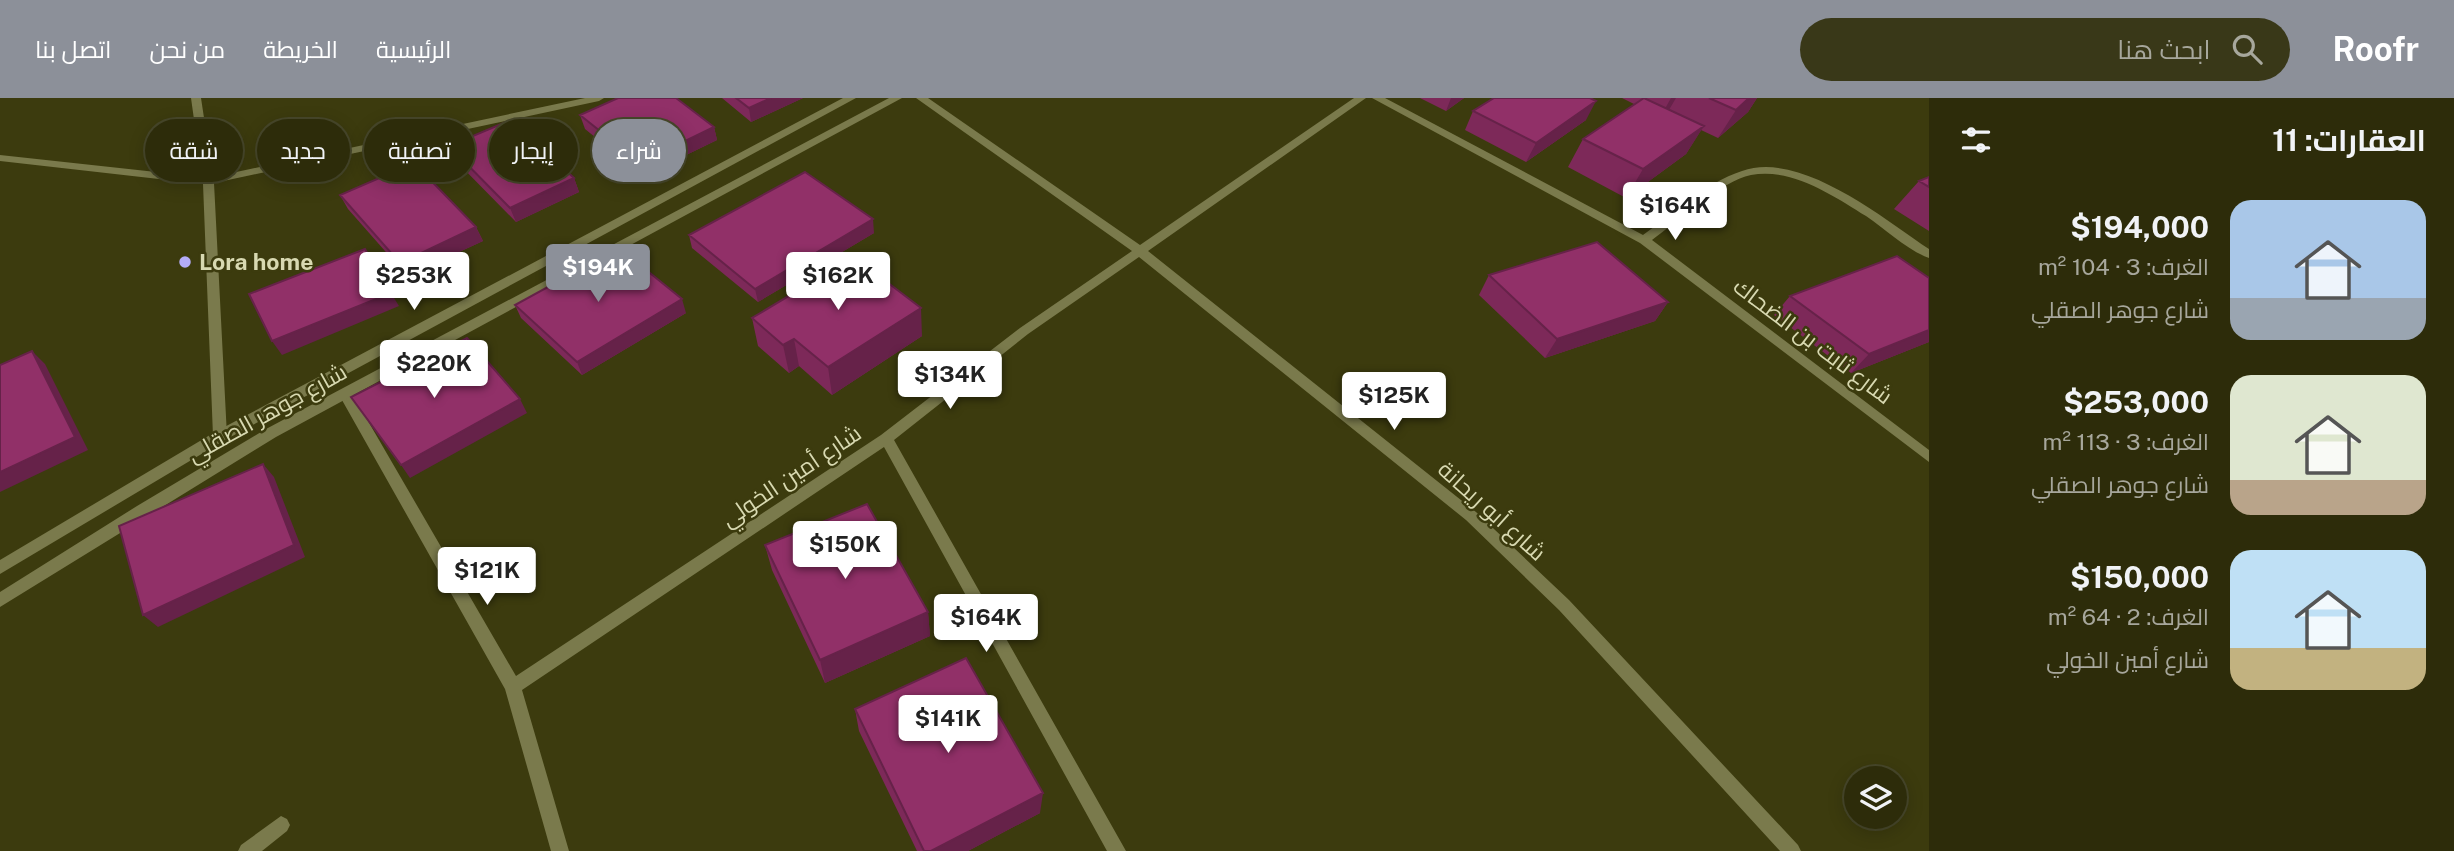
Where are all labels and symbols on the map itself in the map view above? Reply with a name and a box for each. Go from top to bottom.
pin: $164K [1626,183,1724,242]
pin: $194K [549,244,647,304]
place label: Lora home [199,248,313,275]
pin: $253K [365,252,463,312]
pin: $162K [789,252,887,312]
marker: Lora home [177,254,193,270]
street label: شارع ثابت بن الضحاك [1727,272,1898,412]
pin: $220K [385,341,483,400]
pin: $134K [901,352,999,411]
street label: شارع جوهر الصقلي [182,358,354,472]
pin: $125K [1345,372,1443,432]
street label: شارع أمين الخولي [715,418,868,536]
street label: شارع أبو ريحانة [1431,455,1552,568]
pin: $150K [796,522,894,581]
pin: $121K [438,547,536,607]
pin: $164K [937,594,1035,654]
pin: $141K [899,696,997,755]

